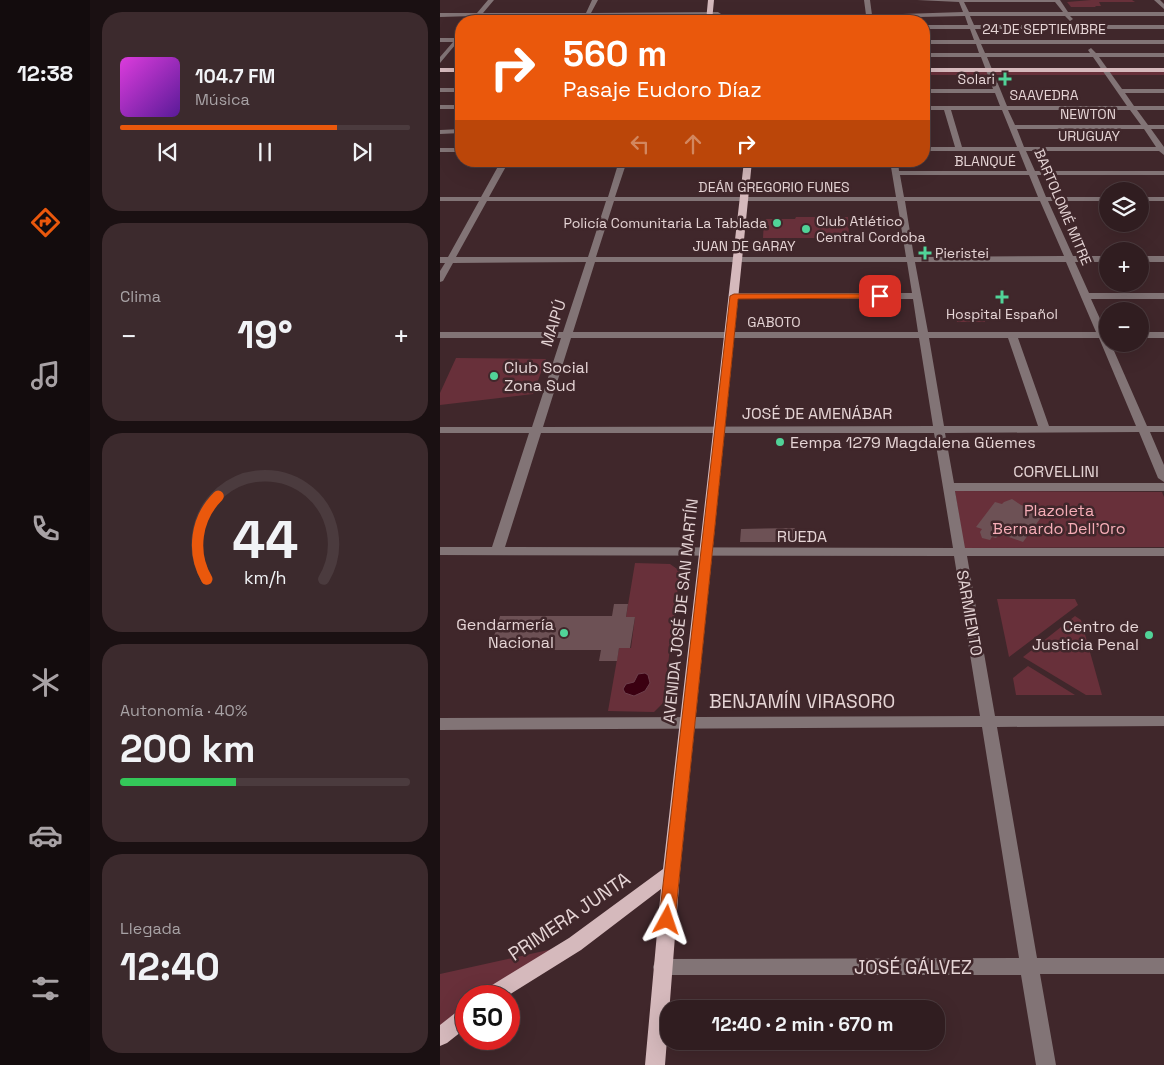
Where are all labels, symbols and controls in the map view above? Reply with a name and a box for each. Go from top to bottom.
street label: 24 DE SEPTIEMBRE [982,20,1106,38]
text: 560 m [563,32,667,76]
icon: right [480,35,545,100]
text: 12:38 [17,59,73,87]
text: 104.7 FM [195,64,275,89]
place label: Solari [958,70,995,88]
marker: Solari [999,73,1011,85]
text: Pasaje Eudoro Díaz [563,75,762,103]
street label: SAAVEDRA [1010,86,1079,104]
text: Música [195,89,250,110]
street label: NEWTON [1060,105,1116,123]
street label: URUGUAY [1058,127,1121,145]
icon: left [626,130,654,158]
icon: ahead [679,130,707,158]
icon: right [732,130,760,158]
icon: previous [154,138,182,166]
icon: pause [251,138,279,166]
icon: next [348,138,376,166]
street label: BARTOLOMÉ MITRE [1030,146,1096,268]
street label: BLANQUÉ [954,152,1016,170]
street label: DEÁN GREGORIO FUNES [698,178,850,196]
map controls [1099,182,1149,352]
button: layers [1099,182,1149,232]
icon: directions [28,205,63,240]
place label: Club Atlético Central Cordoba [816,212,926,246]
place label: Policía Comunitaria La Tablada [564,214,767,232]
marker: Policía Comunitaria La Tablada [771,217,783,229]
marker: Club Atlético Central Cordoba [800,223,812,235]
street label: JUAN DE GARAY [692,237,796,255]
button: + [1099,242,1149,292]
place label: Pieristei [935,244,989,262]
marker: Pieristei [919,247,931,259]
pin [859,275,901,317]
icon: arrive [866,282,894,310]
text: Clima [120,286,161,307]
marker: Hospital Español [995,290,1009,304]
street label: MAIPÚ [536,297,571,349]
button: − [1099,302,1149,352]
place label: Hospital Español [946,305,1058,323]
text: 19° [237,311,293,359]
street label: GABOTO [747,313,801,331]
text: − [120,318,137,354]
text: + [393,318,410,354]
place label: Club Social Zona Sud [504,357,589,396]
icon: music [28,358,63,393]
marker: Club Social Zona Sud [488,370,500,382]
street label: JOSÉ DE AMENÁBAR [742,403,892,424]
place label: Eempa 1279 Magdalena Güemes [790,432,1036,453]
marker: Eempa 1279 Magdalena Güemes [774,436,786,448]
street label: CORVELLINI [1013,461,1099,482]
street label: AVENIDA JOSÉ DE SAN MARTÍN [658,498,703,725]
park label: Plazoleta Bernardo Dell'Oro [992,500,1126,539]
text: 44 [232,507,298,573]
icon: phone [28,511,63,546]
street label: RUEDA [777,526,827,547]
text: km/h [244,566,286,589]
street label: SARMIENTO [952,568,987,658]
place label: Gendarmería Nacional [456,614,554,653]
place label: Centro de Justicia Penal [1032,616,1139,655]
marker: Gendarmería Nacional [558,627,570,639]
marker: Centro de Justicia Penal [1143,629,1155,641]
icon: climate [28,665,63,700]
street label: BENJAMÍN VIRASORO [709,689,895,714]
text: Autonomía · 40% [120,700,247,721]
text: 200 km [120,725,255,773]
icon: car [28,818,63,853]
street label: PRIMERA JUNTA [503,866,635,966]
position arrow [640,893,692,945]
text: Llegada [120,918,181,939]
text: 12:40 [120,943,220,991]
street label: JOSÉ GÁLVEZ [854,955,972,980]
icon: filters [28,971,63,1006]
speed limit sign: 50 [455,985,520,1050]
text: 12:40 · 2 min · 670 m [712,1012,893,1037]

